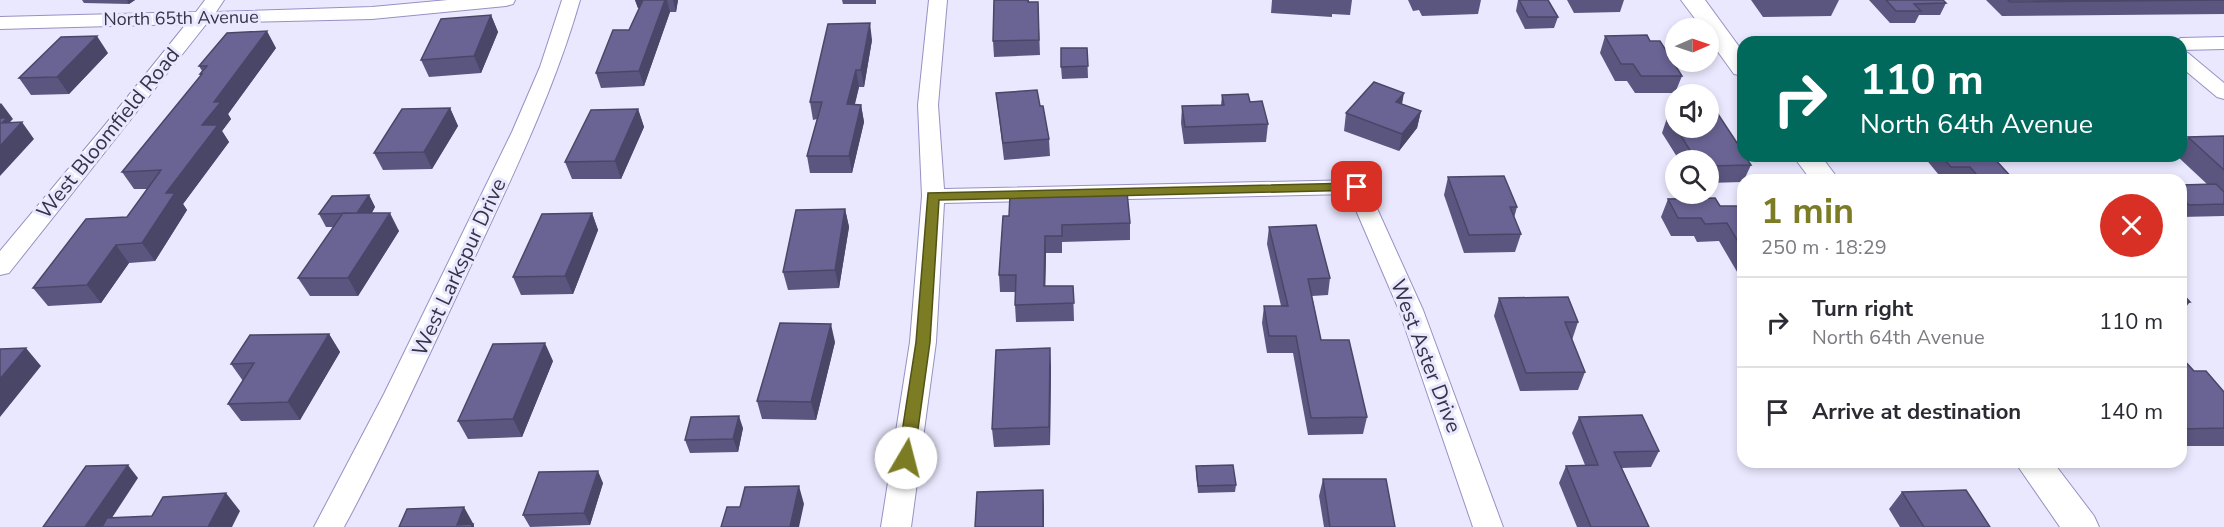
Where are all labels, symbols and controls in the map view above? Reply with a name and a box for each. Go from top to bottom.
street label: North 65th Avenue [103,5,259,31]
north arrow [1665,18,1719,72]
map controls [1665,18,1719,204]
street label: West Bloomfield Road [30,41,186,225]
text: 110 m [1860,52,1984,109]
icon: right [1761,60,1839,138]
button: sound [1665,84,1719,138]
text: North 64th Avenue [1860,106,2093,143]
button: search [1665,150,1719,204]
pin [1331,161,1382,212]
icon: arrive [1340,170,1373,203]
street label: West Larkspur Drive [406,174,512,360]
text: 1 min [1761,187,1854,236]
button: close [2100,194,2163,257]
text: 250 m · 18:29 [1761,234,1887,261]
street label: West Aster Drive [1384,275,1468,437]
text: Turn right [1812,294,1913,324]
icon: right [1761,306,1794,339]
text: 110 m [2099,307,2163,337]
text: North 64th Avenue [1812,324,1985,351]
icon: arrive [1761,396,1794,429]
text: Arrive at destination [1812,397,2021,427]
text: 140 m [2099,397,2163,427]
position arrow [874,426,938,490]

